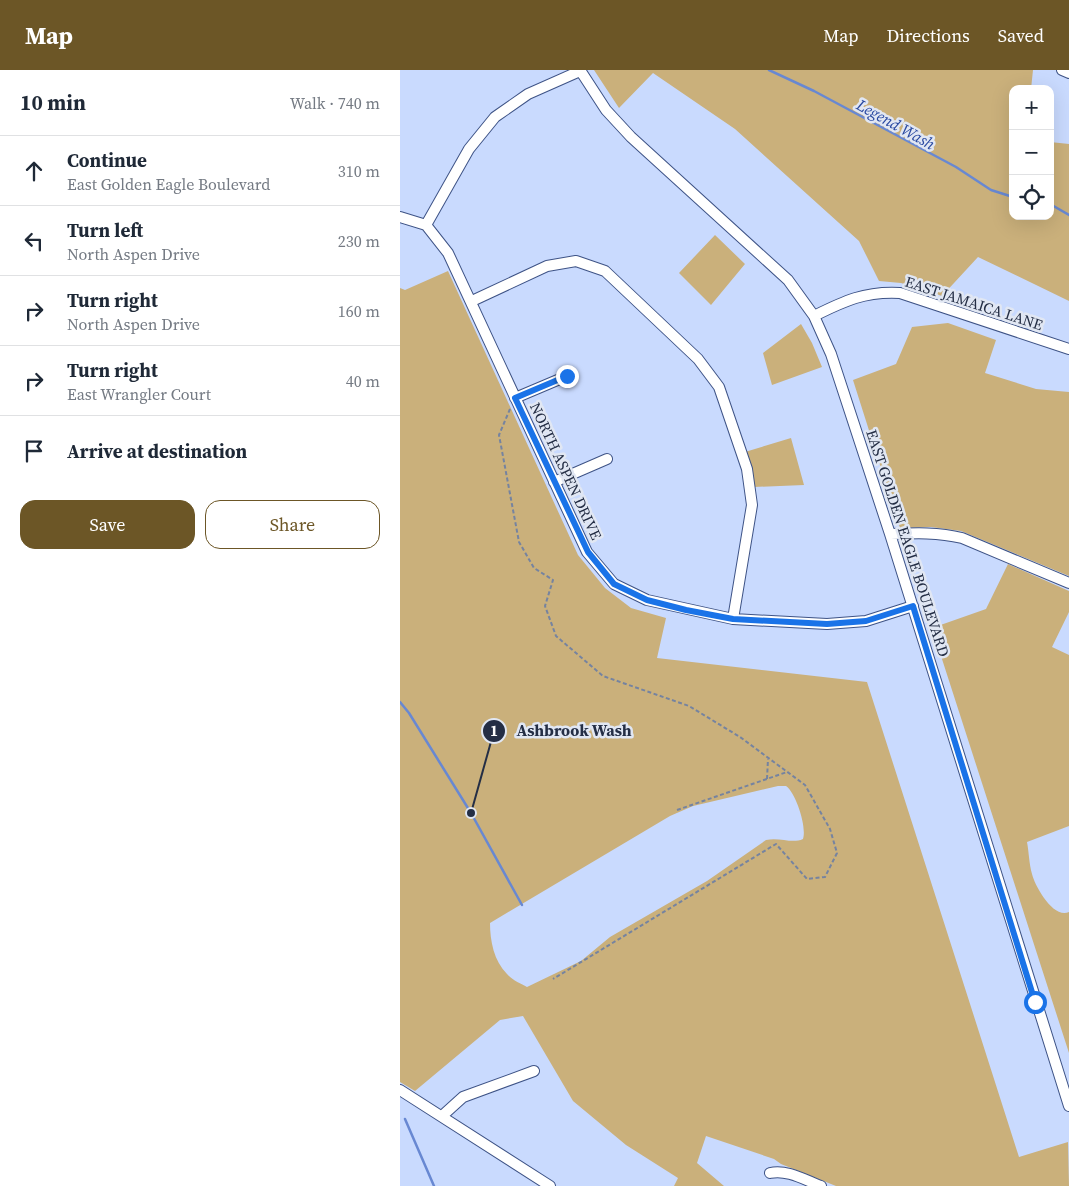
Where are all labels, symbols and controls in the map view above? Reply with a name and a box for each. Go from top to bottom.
text: Map [25,19,73,52]
text: Map [823,23,859,48]
text: Directions [887,23,970,48]
text: Saved [998,23,1044,48]
map controls [1009,85,1054,220]
button: + [1009,85,1054,130]
text: 10 min [20,88,86,117]
text: Walk · 740 m [290,92,380,114]
water label: Legend Wash [852,93,939,155]
button: − [1009,130,1054,175]
text: Continue [67,147,147,173]
icon: ahead [20,157,48,185]
text: 310 m [338,160,380,182]
text: East Golden Eagle Boulevard [67,173,270,195]
button: locate [1009,175,1054,220]
text: Turn left [67,217,143,243]
icon: left [20,227,48,255]
text: 230 m [338,230,380,252]
text: North Aspen Drive [67,243,200,265]
street label: EAST JAMAICA LANE [902,271,1046,335]
text: Turn right [67,287,158,313]
icon: right [20,297,48,325]
text: 160 m [338,300,380,322]
text: North Aspen Drive [67,313,200,335]
text: Turn right [67,357,158,383]
route end [556,365,579,388]
icon: right [20,367,48,395]
text: 40 m [346,370,380,392]
text: East Wrangler Court [67,383,211,405]
street label: NORTH ASPEN DRIVE [525,399,607,543]
street label: EAST GOLDEN EAGLE BOULEVARD [861,427,955,659]
icon: arrive [20,437,48,465]
text: Arrive at destination [67,438,247,464]
button: Save [20,500,195,549]
button: Share [205,500,380,549]
callout: Ashbrook Wash [481,715,642,746]
text: Ashbrook Wash [516,719,632,741]
text: 1 [490,720,498,741]
route start [1024,991,1047,1014]

